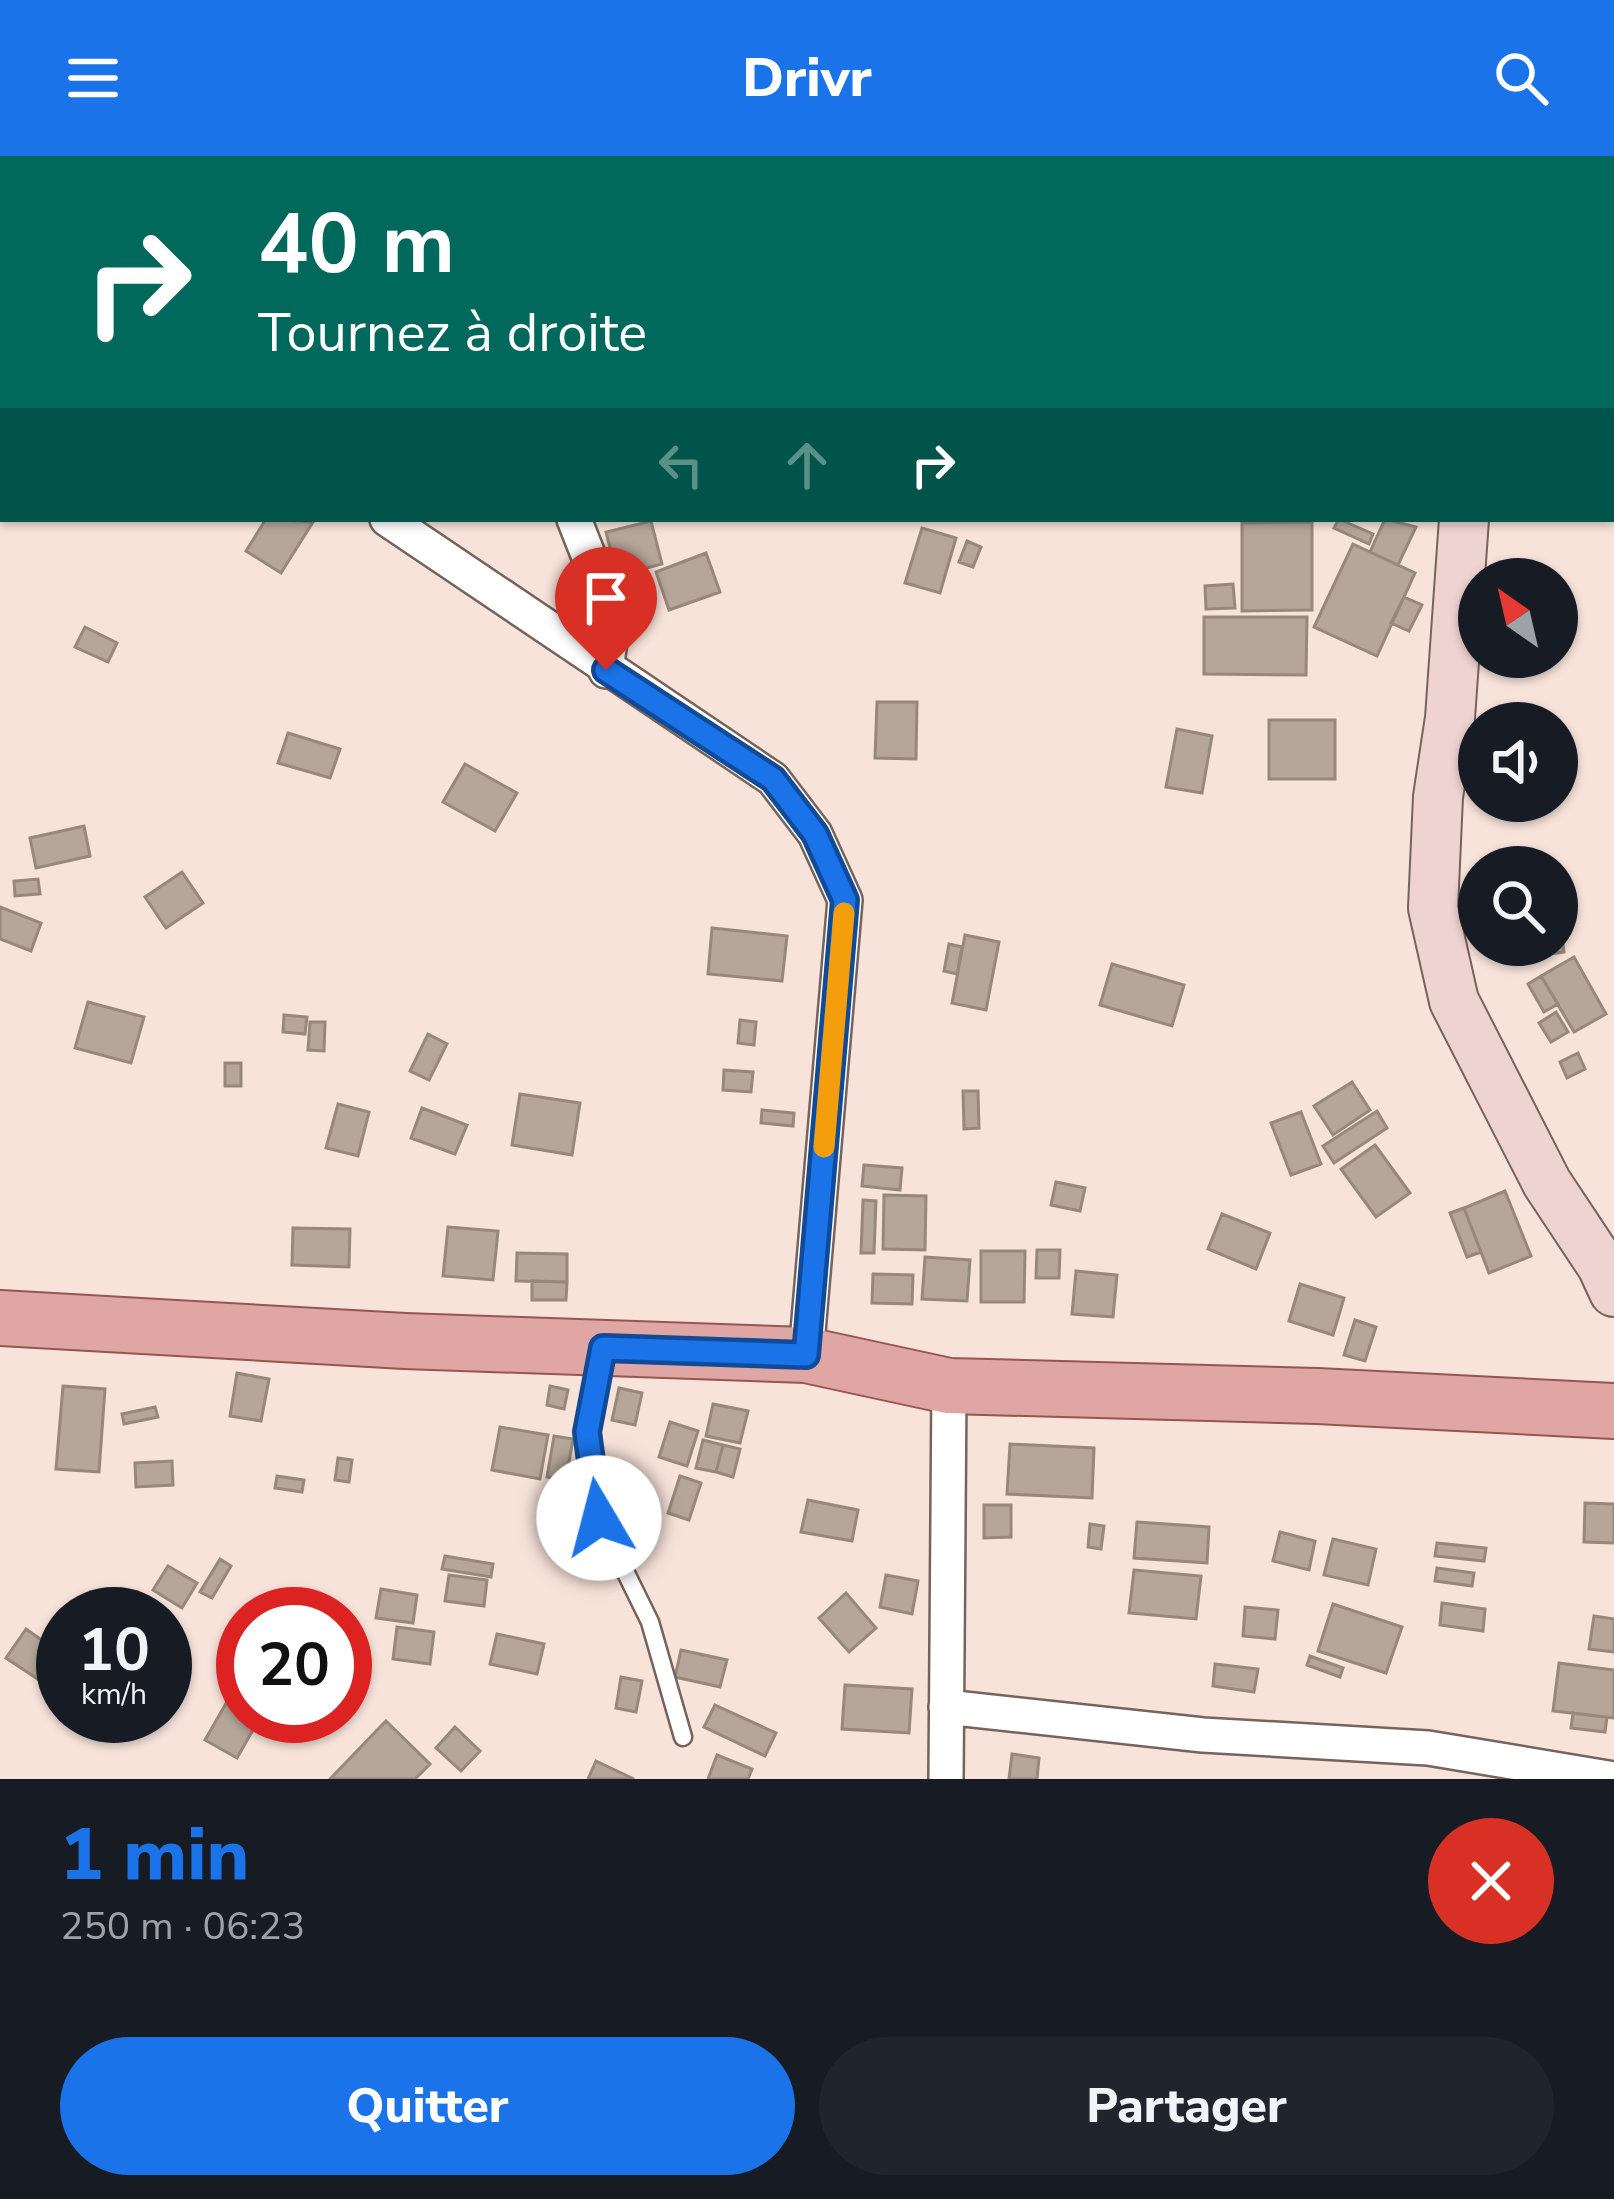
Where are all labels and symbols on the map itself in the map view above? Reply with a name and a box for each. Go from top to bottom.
pin [555,547,657,670]
north arrow [1458,558,1578,678]
position arrow [536,1455,662,1581]
speed limit sign: 20 [216,1587,372,1743]

